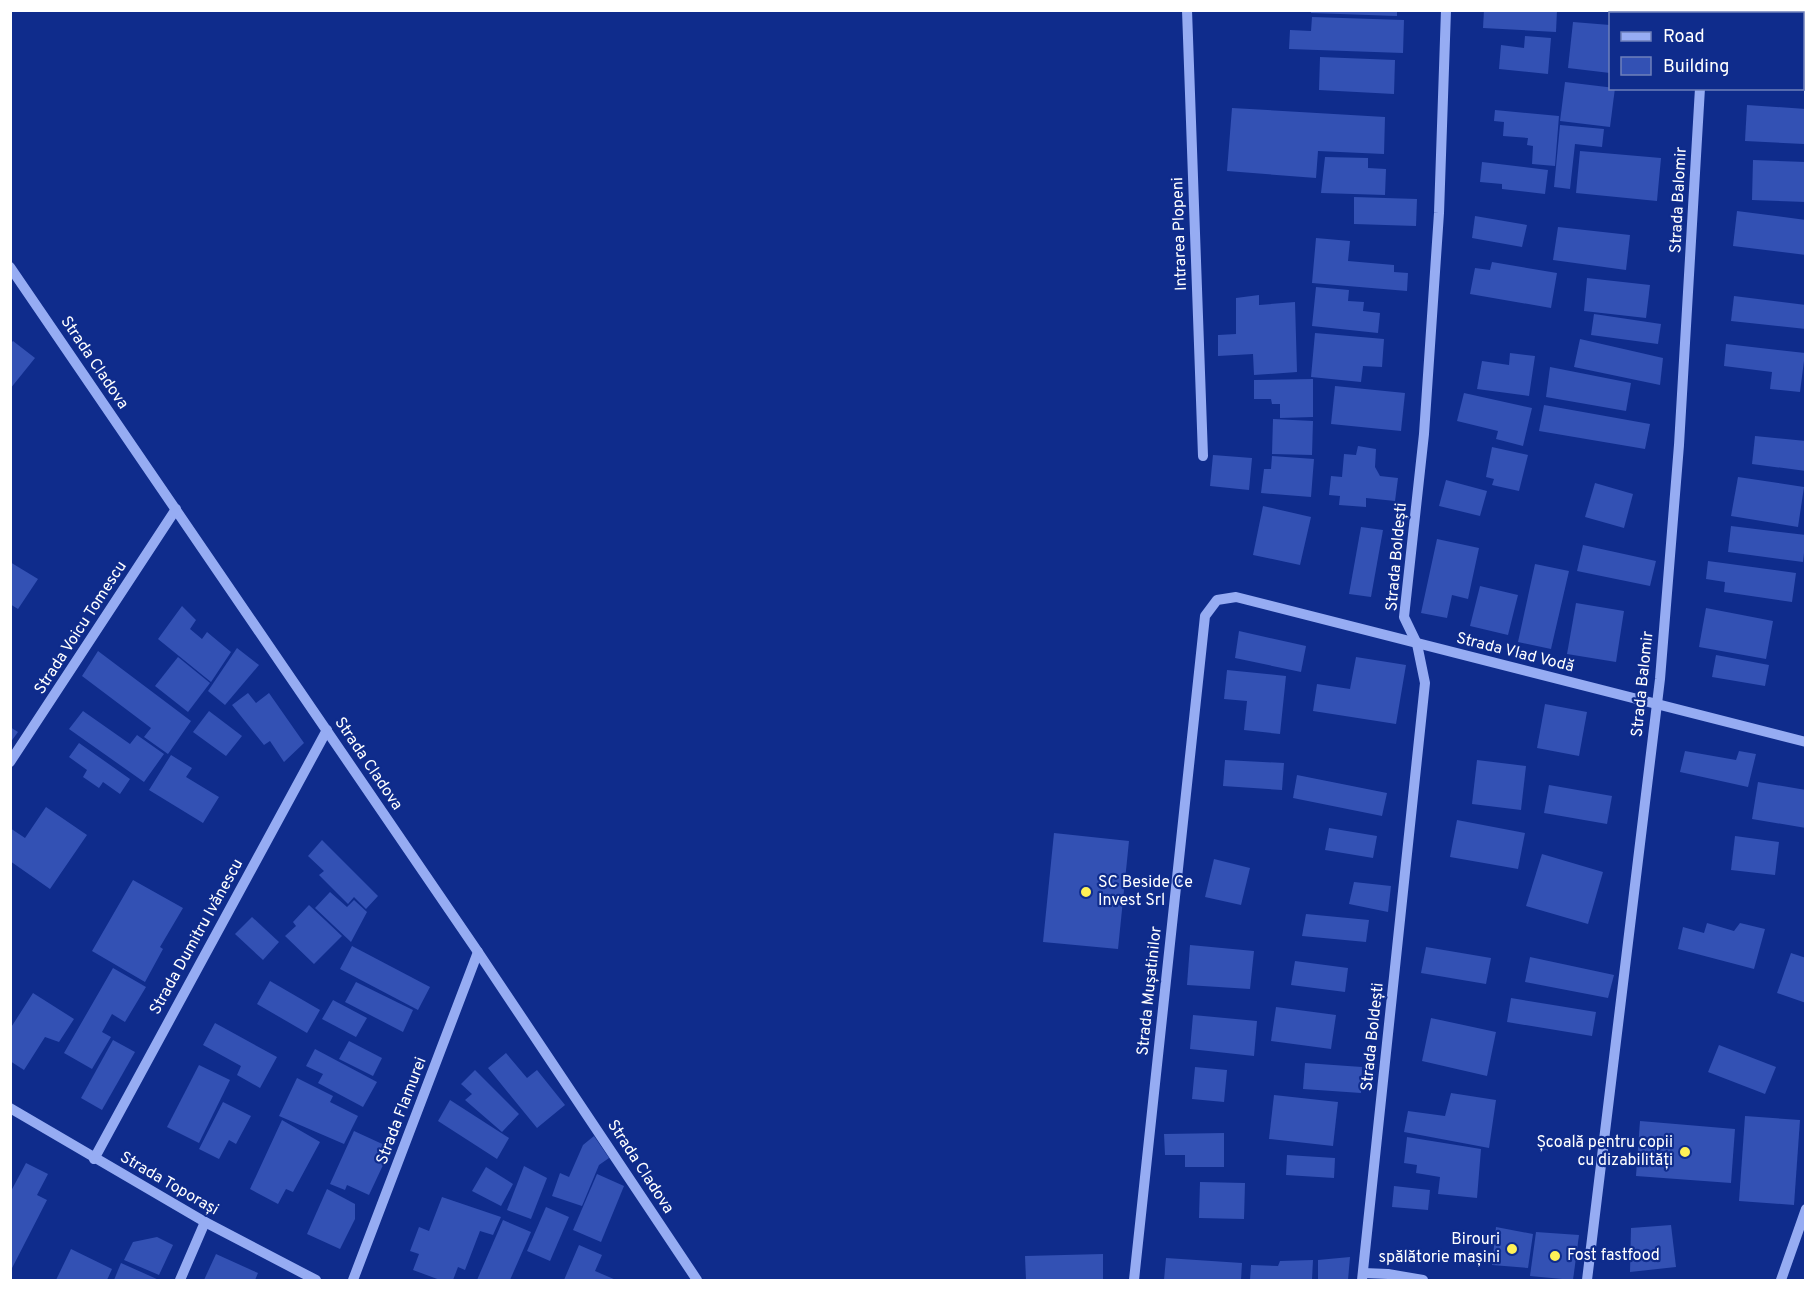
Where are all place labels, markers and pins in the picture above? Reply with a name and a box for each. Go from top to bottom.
place label: SC Beside Ce Invest Srl [1098,873,1193,911]
marker: SC Beside Ce Invest Srl [1079,885,1093,899]
place label: Școală pentru copii cu dizabilități [1536,1133,1673,1171]
marker: Școală pentru copii cu dizabilități [1678,1145,1692,1159]
place label: Birouri spălătorie mașini [1378,1230,1500,1268]
marker: Birouri spălătorie mașini [1505,1242,1519,1256]
place label: Fost fastfood [1567,1246,1660,1266]
marker: Fost fastfood [1548,1249,1562,1263]

